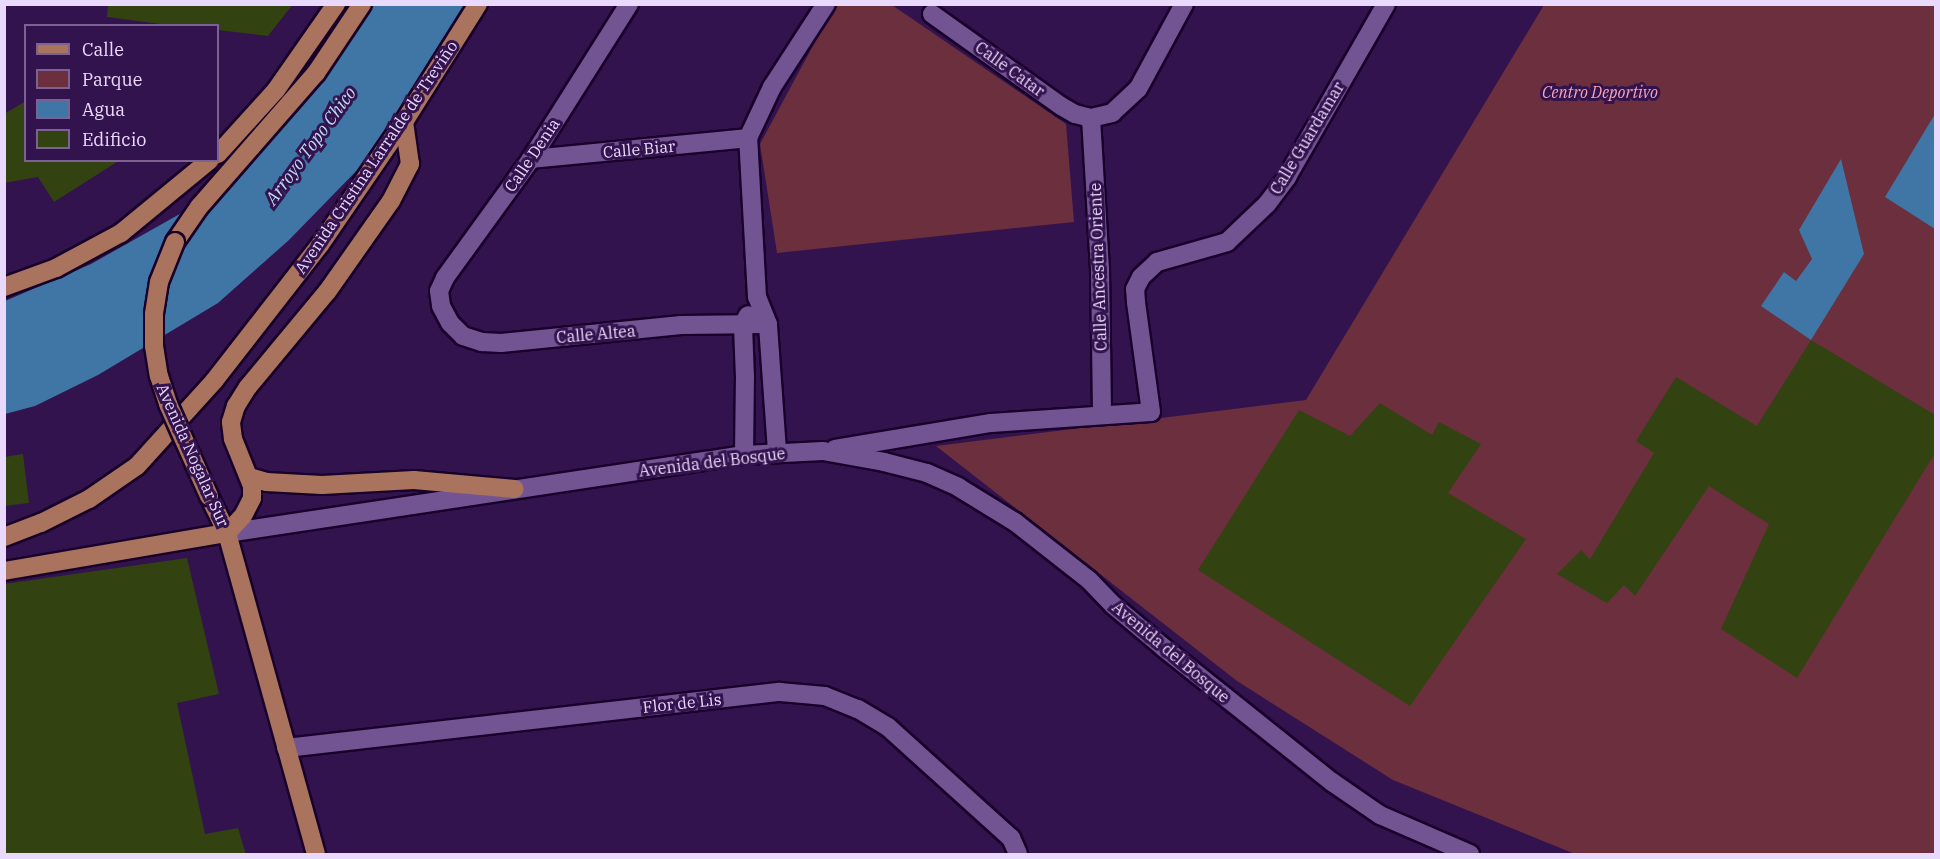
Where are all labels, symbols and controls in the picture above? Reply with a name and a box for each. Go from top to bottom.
legend [24,24,219,162]
street label: Avenida Cristina Larralde de Treviño [291,37,461,277]
street label: Calle Catar [972,37,1048,101]
text: Calle [82,38,124,61]
text: Parque [82,68,142,91]
street label: Calle Guardamar [1266,78,1348,198]
park label: Centro Deportivo [1542,82,1658,102]
water label: Arroyo Topo Chico [261,83,361,209]
text: Agua [82,98,125,121]
street label: Calle Denia [500,115,564,195]
text: Edificio [82,128,146,151]
street label: Calle Biar [602,136,676,162]
street label: Calle Ancestra Oriente [1085,183,1111,351]
street label: Calle Altea [556,321,636,347]
street label: Avenida Nogalar Sur [153,381,233,529]
street label: Avenida del Bosque [638,443,786,481]
street label: Avenida del Bosque [1108,597,1234,707]
street label: Flor de Lis [642,689,722,717]

